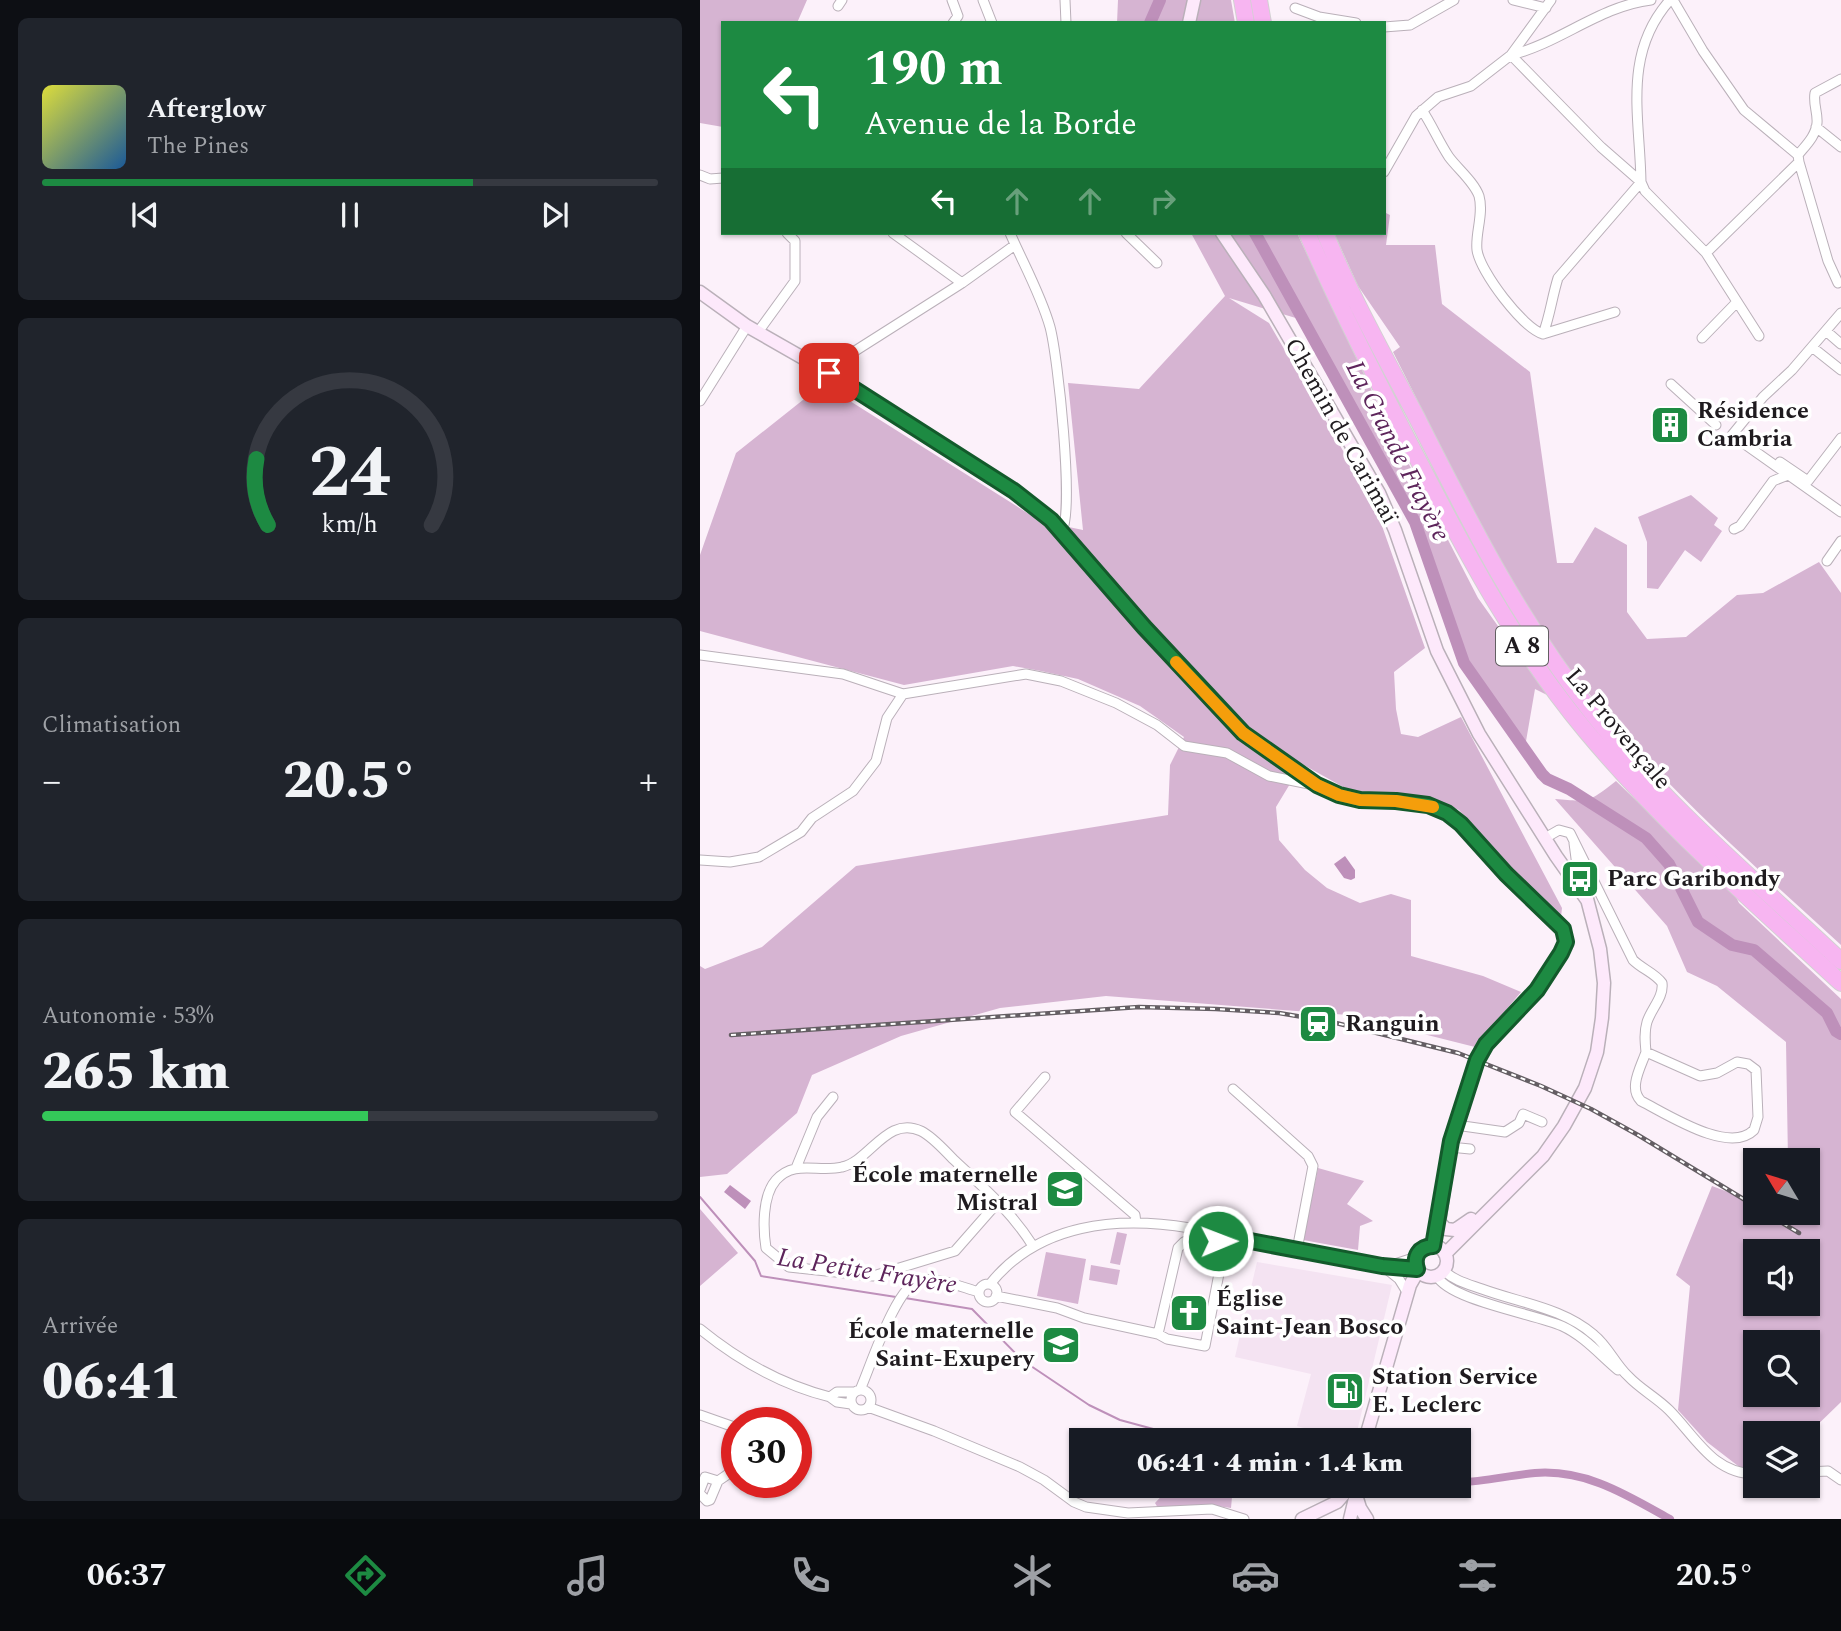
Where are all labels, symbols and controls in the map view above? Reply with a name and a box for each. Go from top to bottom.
text: 190 m [864,32,1003,107]
icon: left [749,49,840,140]
text: Afterglow [147,89,266,129]
text: Avenue de la Borde [864,100,1137,149]
text: The Pines [147,129,249,164]
icon: left [925,182,963,220]
icon: ahead [998,182,1036,220]
icon: ahead [1071,182,1109,220]
icon: right [1144,182,1182,220]
icon: previous [126,196,164,234]
icon: pause [331,196,369,234]
icon: next [536,196,574,234]
street label: Chemin de Carimaï [1275,331,1407,531]
pin [799,343,859,403]
water label: La Grande Frayère [1335,353,1461,549]
icon: arrive [810,354,848,392]
place label: Résidence Cambria [1697,393,1809,457]
building icon: Résidence Cambria [1649,404,1691,446]
text: 24 [309,419,391,530]
text: km/h [322,506,378,544]
road number: A 8 [1496,626,1548,666]
street label: La Provençale [1556,660,1680,798]
text: Climatisation [42,708,181,743]
text: 20.5° [283,742,417,821]
text: − [42,753,61,811]
text: + [639,753,658,811]
bus stop icon: Parc Garibondy [1559,858,1601,900]
place label: Parc Garibondy [1607,861,1781,897]
text: Autonomie · 53% [42,999,214,1034]
station icon: Ranguin [1297,1003,1339,1045]
place label: Ranguin [1345,1006,1440,1042]
text: 265 km [42,1033,230,1112]
north arrow [1743,1148,1820,1225]
map controls [1743,1148,1820,1498]
place label: École maternelle Mistral [852,1157,1038,1221]
school or university icon: École maternelle Mistral [1044,1168,1086,1210]
position arrow [1181,1204,1255,1278]
water label: La Petite Frayère [774,1237,960,1305]
button: sound [1743,1239,1820,1316]
place label: Église Saint-Jean Bosco [1216,1281,1403,1345]
church icon: Église Saint-Jean Bosco [1168,1292,1210,1334]
text: Arrivée [42,1309,118,1344]
place label: École maternelle Saint-Exupery [848,1313,1036,1377]
school or university icon: École maternelle Saint-Exupery [1040,1324,1082,1366]
button: search [1743,1330,1820,1407]
text: 06:41 [42,1343,181,1422]
place label: Station Service E. Leclerc [1372,1359,1538,1423]
fuel station icon: Station Service E. Leclerc [1324,1370,1366,1412]
speed limit sign: 30 [721,1407,812,1498]
button: layers [1743,1421,1820,1498]
text: 06:41 · 4 min · 1.4 km [1137,1443,1403,1483]
text: 06:37 [87,1551,167,1600]
icon: directions [341,1551,390,1600]
icon: music [563,1551,612,1600]
icon: phone [786,1551,835,1600]
icon: climate [1008,1551,1057,1600]
icon: car [1231,1551,1280,1600]
icon: filters [1453,1551,1502,1600]
text: 20.5° [1676,1551,1754,1600]

